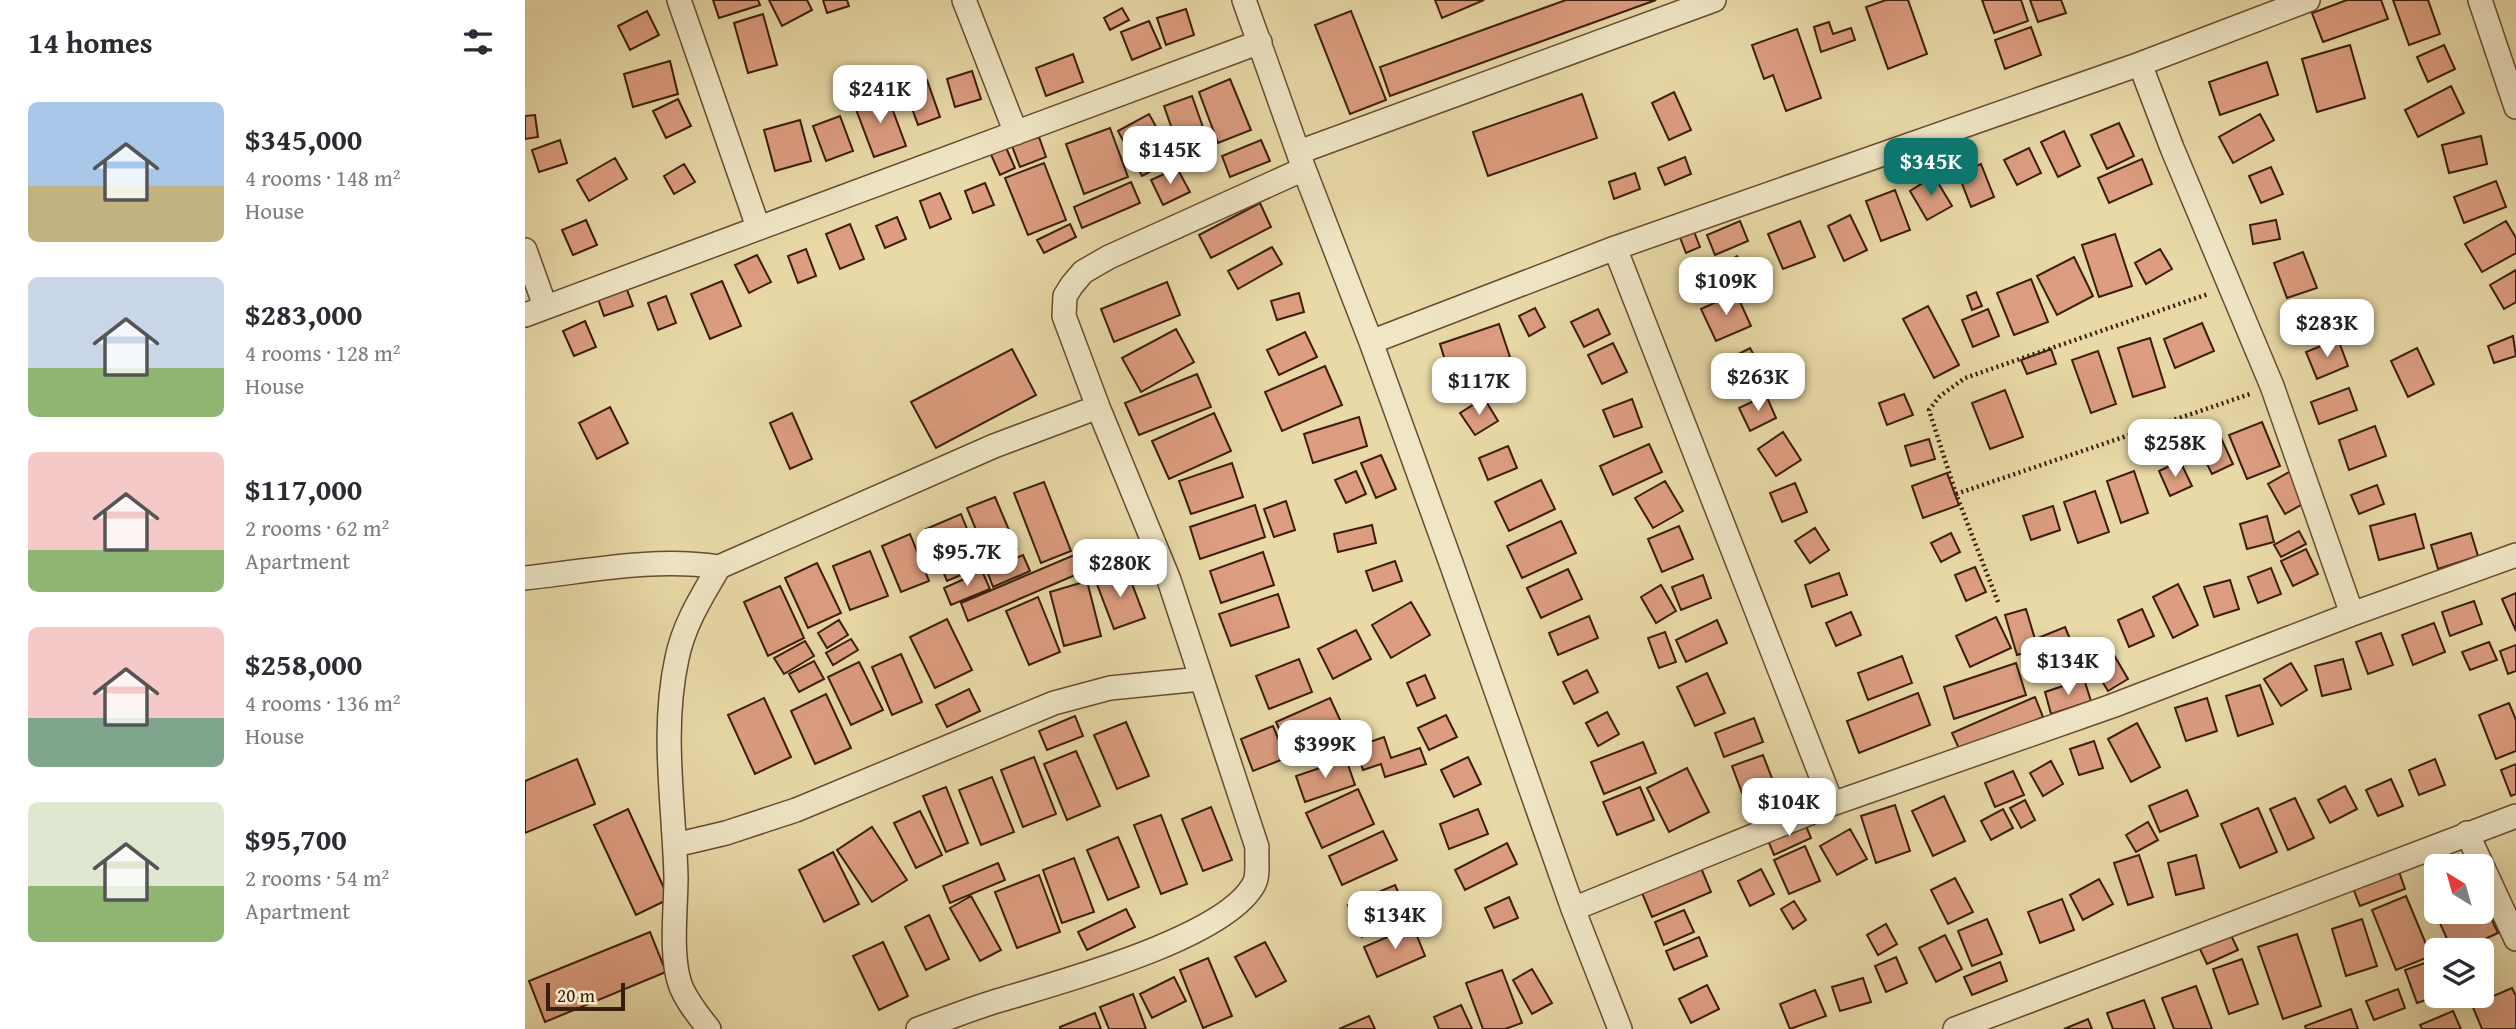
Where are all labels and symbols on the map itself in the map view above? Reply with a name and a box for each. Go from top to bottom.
pin: $241K [831,66,929,125]
pin: $145K [1121,127,1219,186]
pin: $345K [1882,138,1980,198]
pin: $109K [1677,258,1775,317]
pin: $283K [2278,300,2376,359]
pin: $263K [1709,354,1807,413]
pin: $117K [1430,358,1528,417]
pin: $258K [2126,420,2224,479]
pin: $95.7K [910,528,1024,588]
pin: $280K [1071,540,1169,599]
pin: $134K [2019,638,2117,697]
pin: $399K [1276,720,1374,780]
pin: $104K [1740,778,1838,838]
north arrow [2424,854,2494,924]
pin: $134K [1346,892,1444,951]
scale bar [546,980,625,1012]

